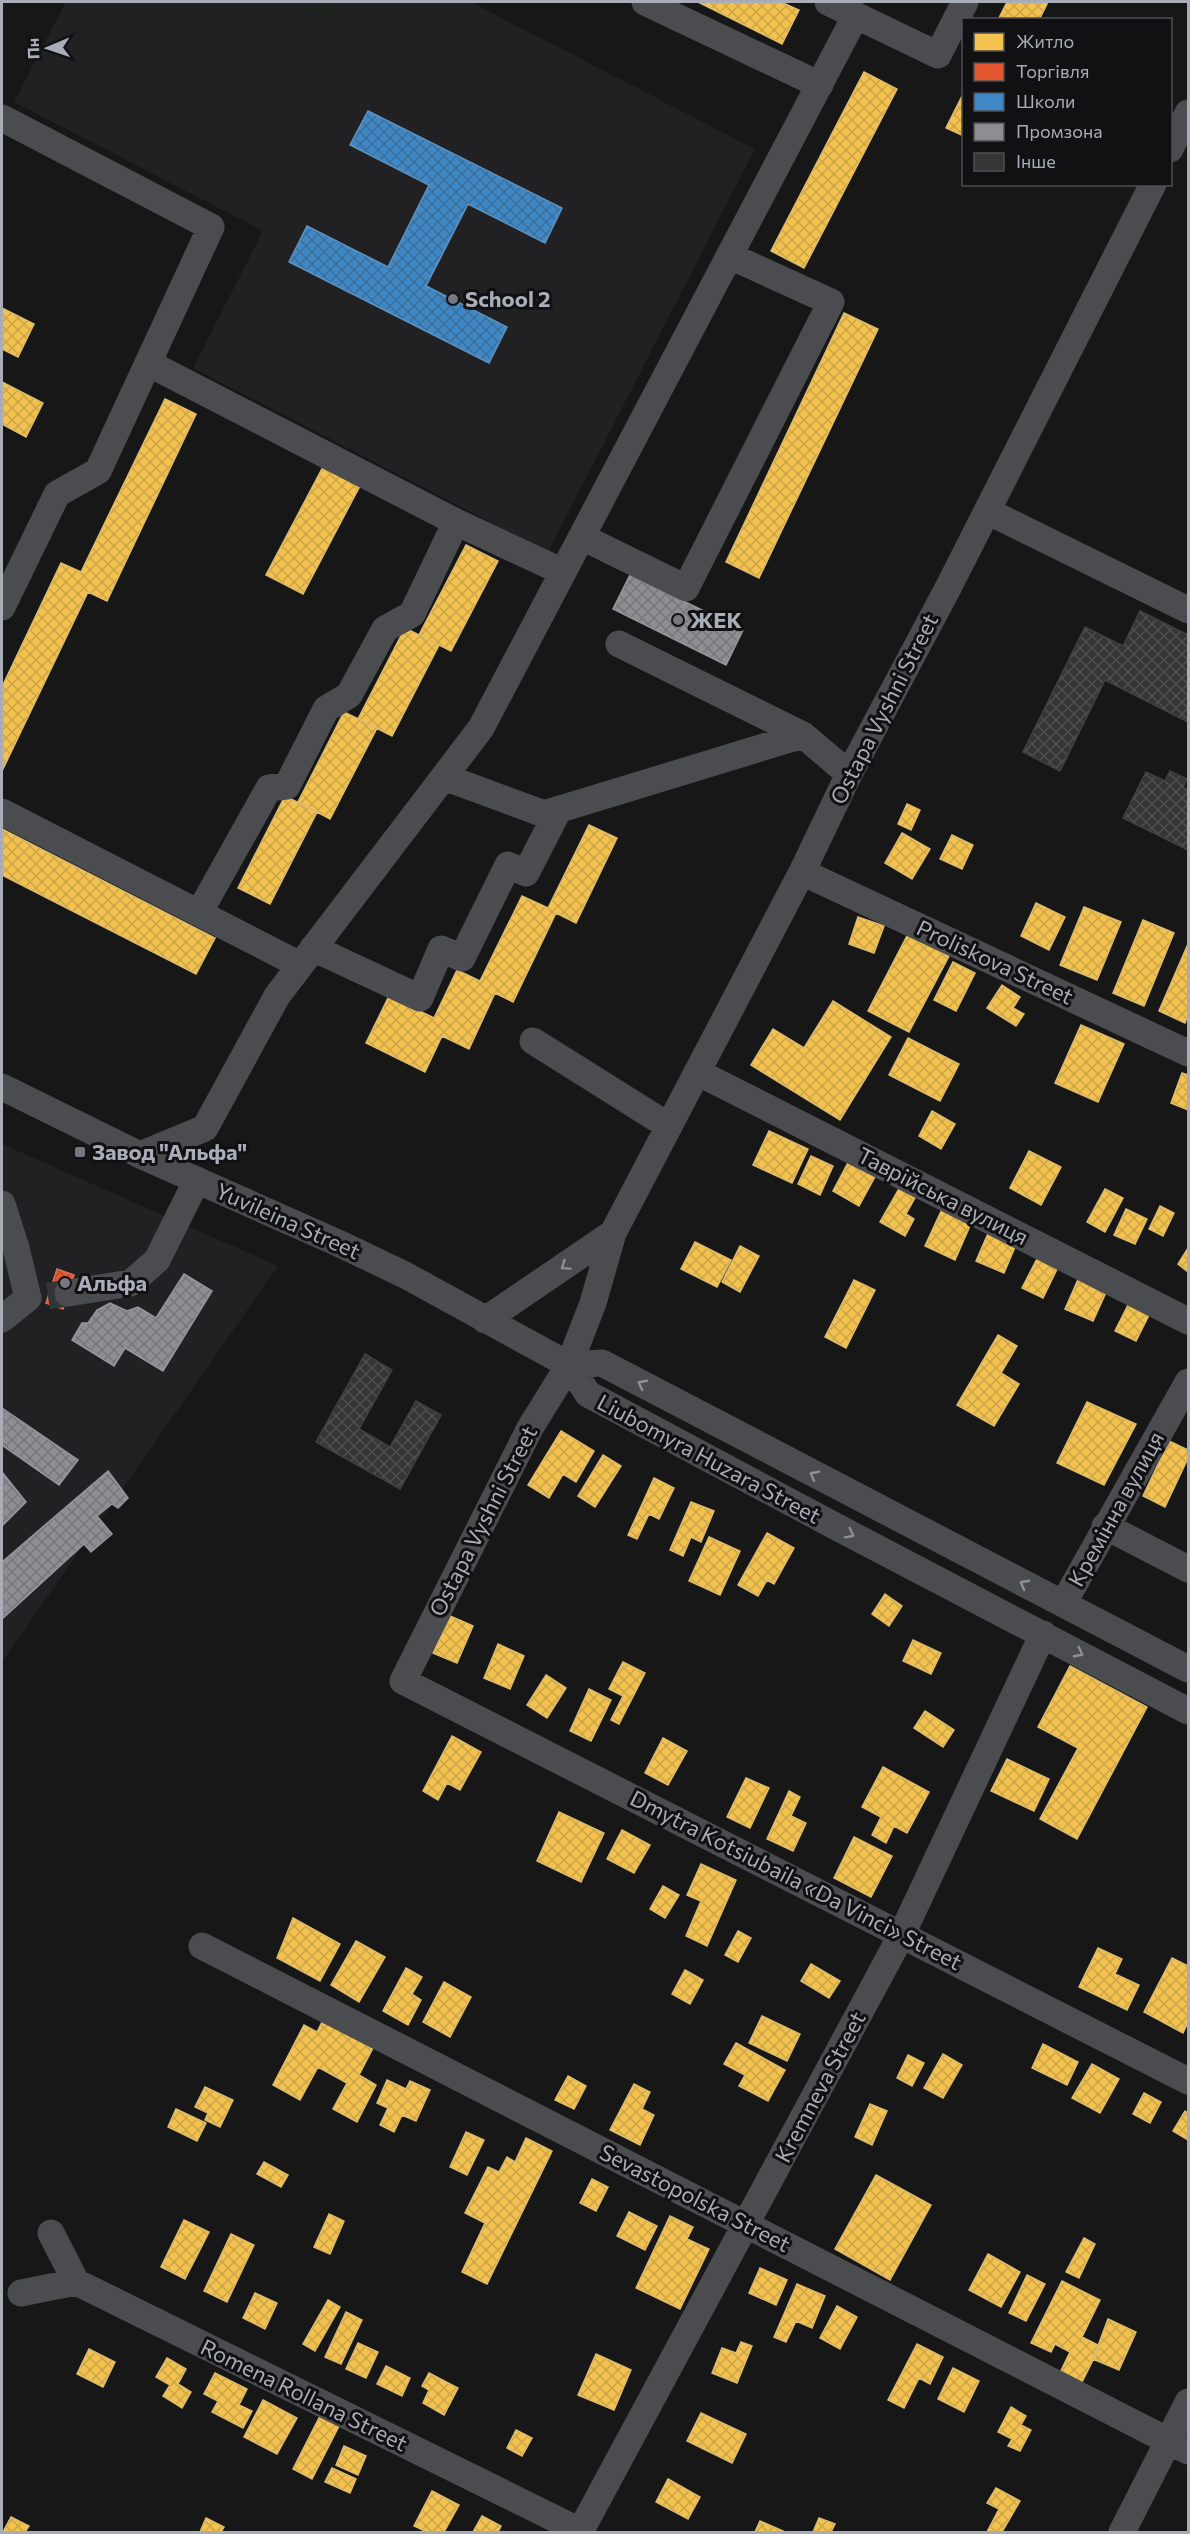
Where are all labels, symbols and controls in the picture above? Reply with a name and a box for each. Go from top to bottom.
north arrow [18,18,78,78]
legend [962,18,1172,186]
text: Житло [1016,30,1074,52]
text: Пн [23,38,42,59]
text: Торгівля [1016,60,1089,82]
text: Школи [1016,90,1075,112]
text: Промзона [1016,120,1103,142]
text: Інше [1016,150,1056,172]
place label: School 2 [465,285,551,312]
marker: School 2 [446,292,460,306]
place label: ЖЕК [690,606,742,633]
street label: Ostapa Vyshni Street [824,609,943,809]
marker: ЖЕК [671,613,685,627]
street label: Proliskova Street [913,913,1078,1010]
place label: Завод "Альфа" [92,1138,247,1165]
street label: Таврійська вулиця [853,1141,1033,1250]
marker: Завод "Альфа" [73,1145,87,1159]
street label: Yuvileina Street [212,1177,365,1265]
one-way arrow [560,1259,571,1270]
place label: Альфа [77,1269,147,1296]
marker: Альфа [58,1276,72,1290]
one-way arrow [637,1380,648,1391]
street label: Liubomyra Huzara Street [593,1388,825,1529]
street label: Ostapa Vyshni Street [423,1421,542,1621]
street label: Кремінна вулиця [1062,1426,1169,1591]
one-way arrow [810,1471,821,1482]
one-way arrow [843,1527,854,1538]
one-way arrow [1020,1580,1031,1591]
one-way arrow [1072,1646,1083,1657]
street label: Dmytra Kotsiubaila «Da Vinci» Street [626,1784,967,1975]
street label: Kremneva Street [768,2007,871,2167]
street label: Sevastopolska Street [595,2138,795,2257]
street label: Romena Rollana Street [196,2333,412,2456]

